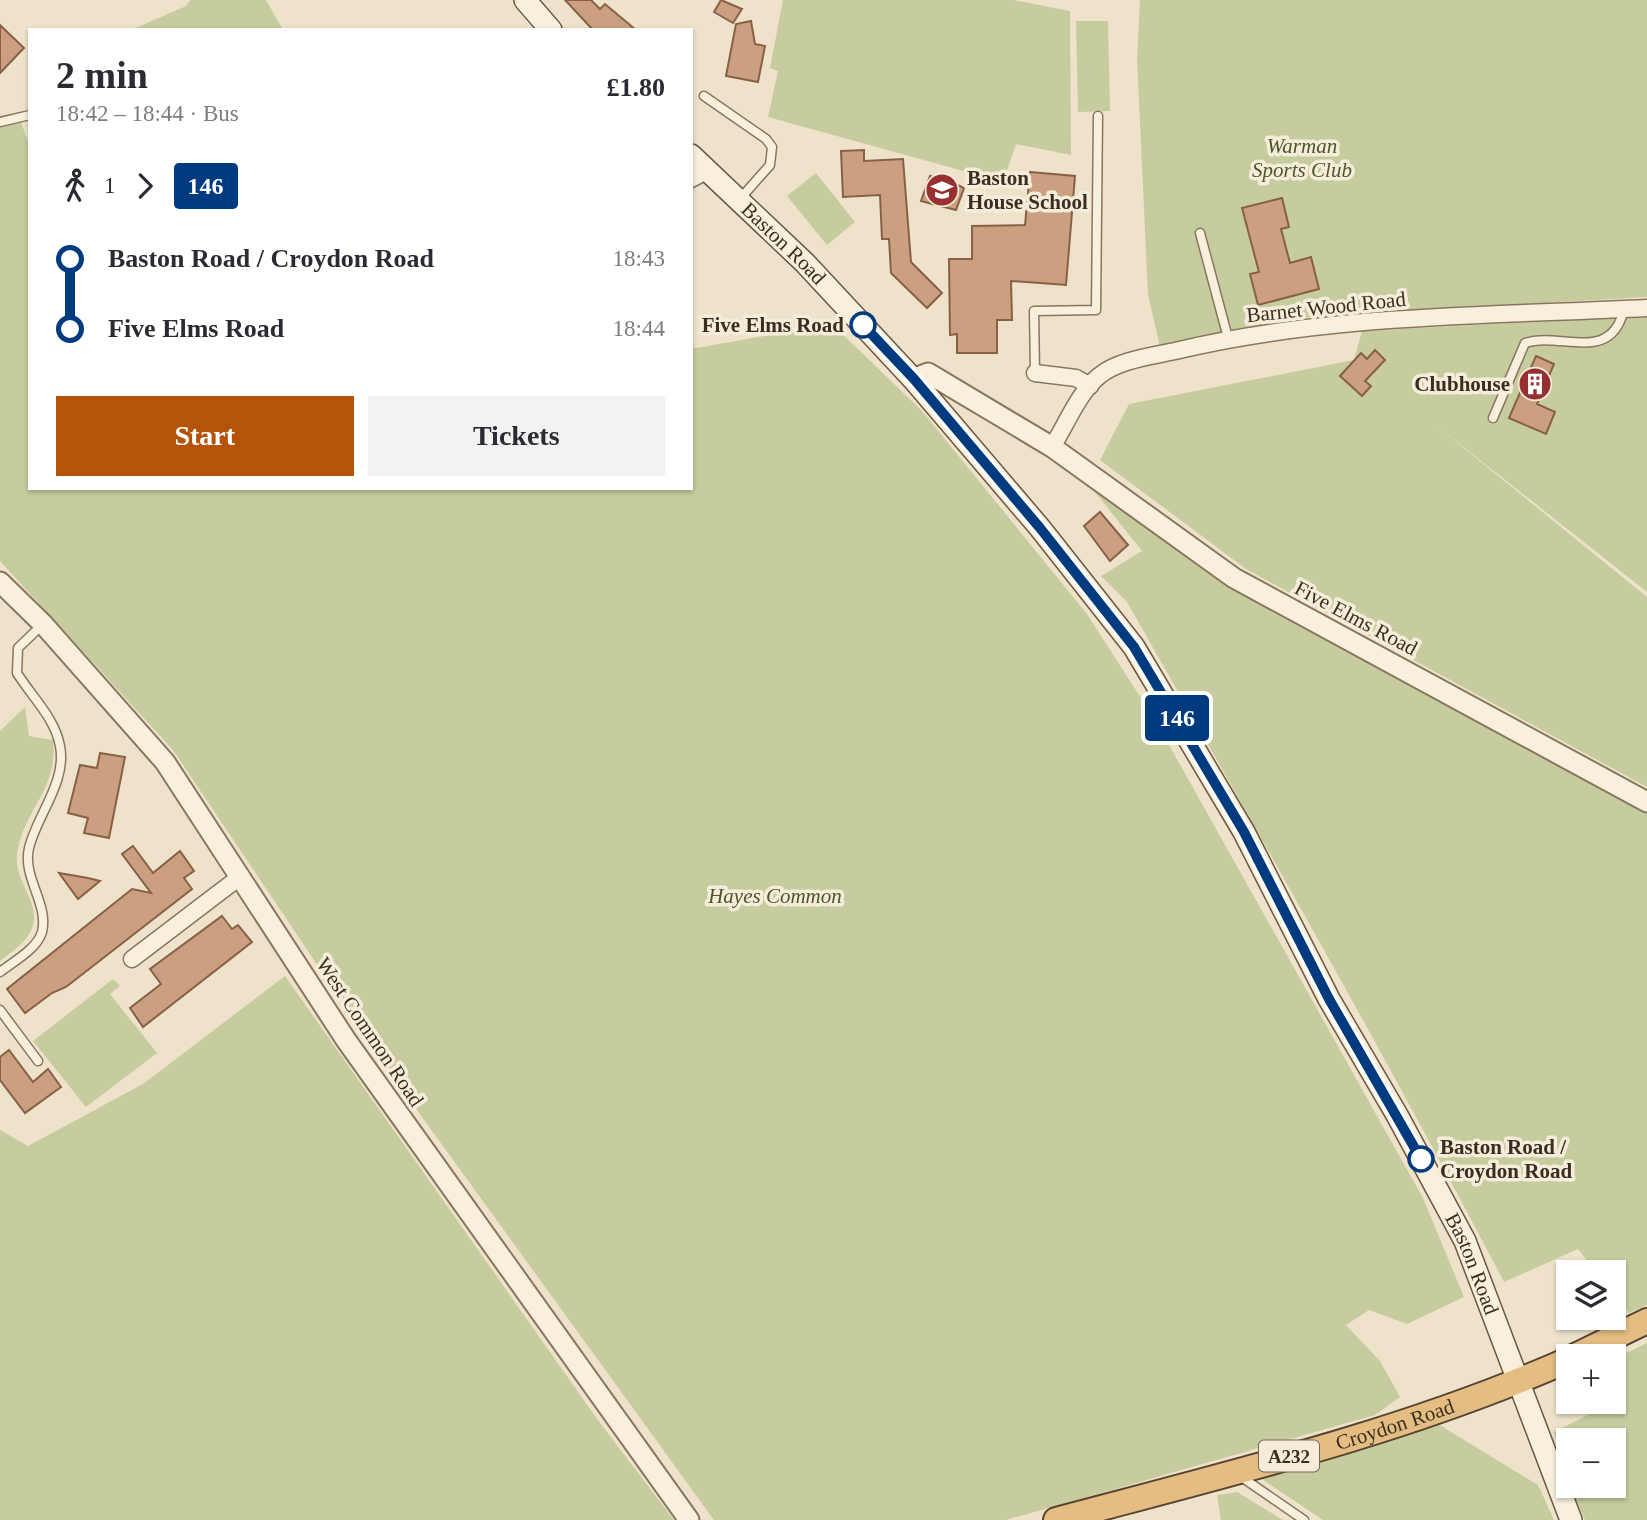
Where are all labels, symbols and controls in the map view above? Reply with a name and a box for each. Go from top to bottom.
text: 2 min [56,54,148,96]
text: £1.80 [607,73,665,102]
text: 18:42 – 18:44 · Bus [56,101,239,126]
park label: Warman Sports Club [1252,134,1352,182]
place label: Baston House School [967,166,1088,214]
icon: walk [56,167,94,205]
icon: forward [126,167,164,205]
school or university icon: Baston House School [923,171,961,209]
text: 1 [104,173,116,198]
text: 146 [188,173,224,199]
street label: Baston Road [736,197,831,290]
text: Baston Road / Croydon Road [108,244,434,273]
text: 18:43 [613,246,665,271]
street label: Barnet Wood Road [1245,287,1407,327]
marker: Five Elms Road [850,312,876,338]
place label: Five Elms Road [702,313,844,337]
text: Five Elms Road [108,314,284,343]
text: 18:44 [613,316,665,341]
building icon: Clubhouse [1516,365,1554,403]
place label: Clubhouse [1414,372,1510,396]
button: Start [56,396,354,476]
button: Tickets [368,396,665,476]
street label: Five Elms Road [1291,576,1422,661]
line badge: 146 [1137,695,1217,741]
text: 146 [1159,705,1195,731]
park label: Hayes Common [707,884,842,908]
street label: West Common Road [311,953,429,1111]
place label: Baston Road / Croydon Road [1440,1135,1572,1183]
marker: Baston Road / Croydon Road [1408,1146,1434,1172]
street label: Baston Road [1440,1209,1504,1318]
map controls [1556,1260,1626,1498]
button: layers [1556,1260,1626,1330]
button: + [1556,1344,1626,1414]
street label: Croydon Road [1333,1394,1458,1455]
button: − [1556,1428,1626,1498]
road number: A232 [1259,1440,1319,1472]

